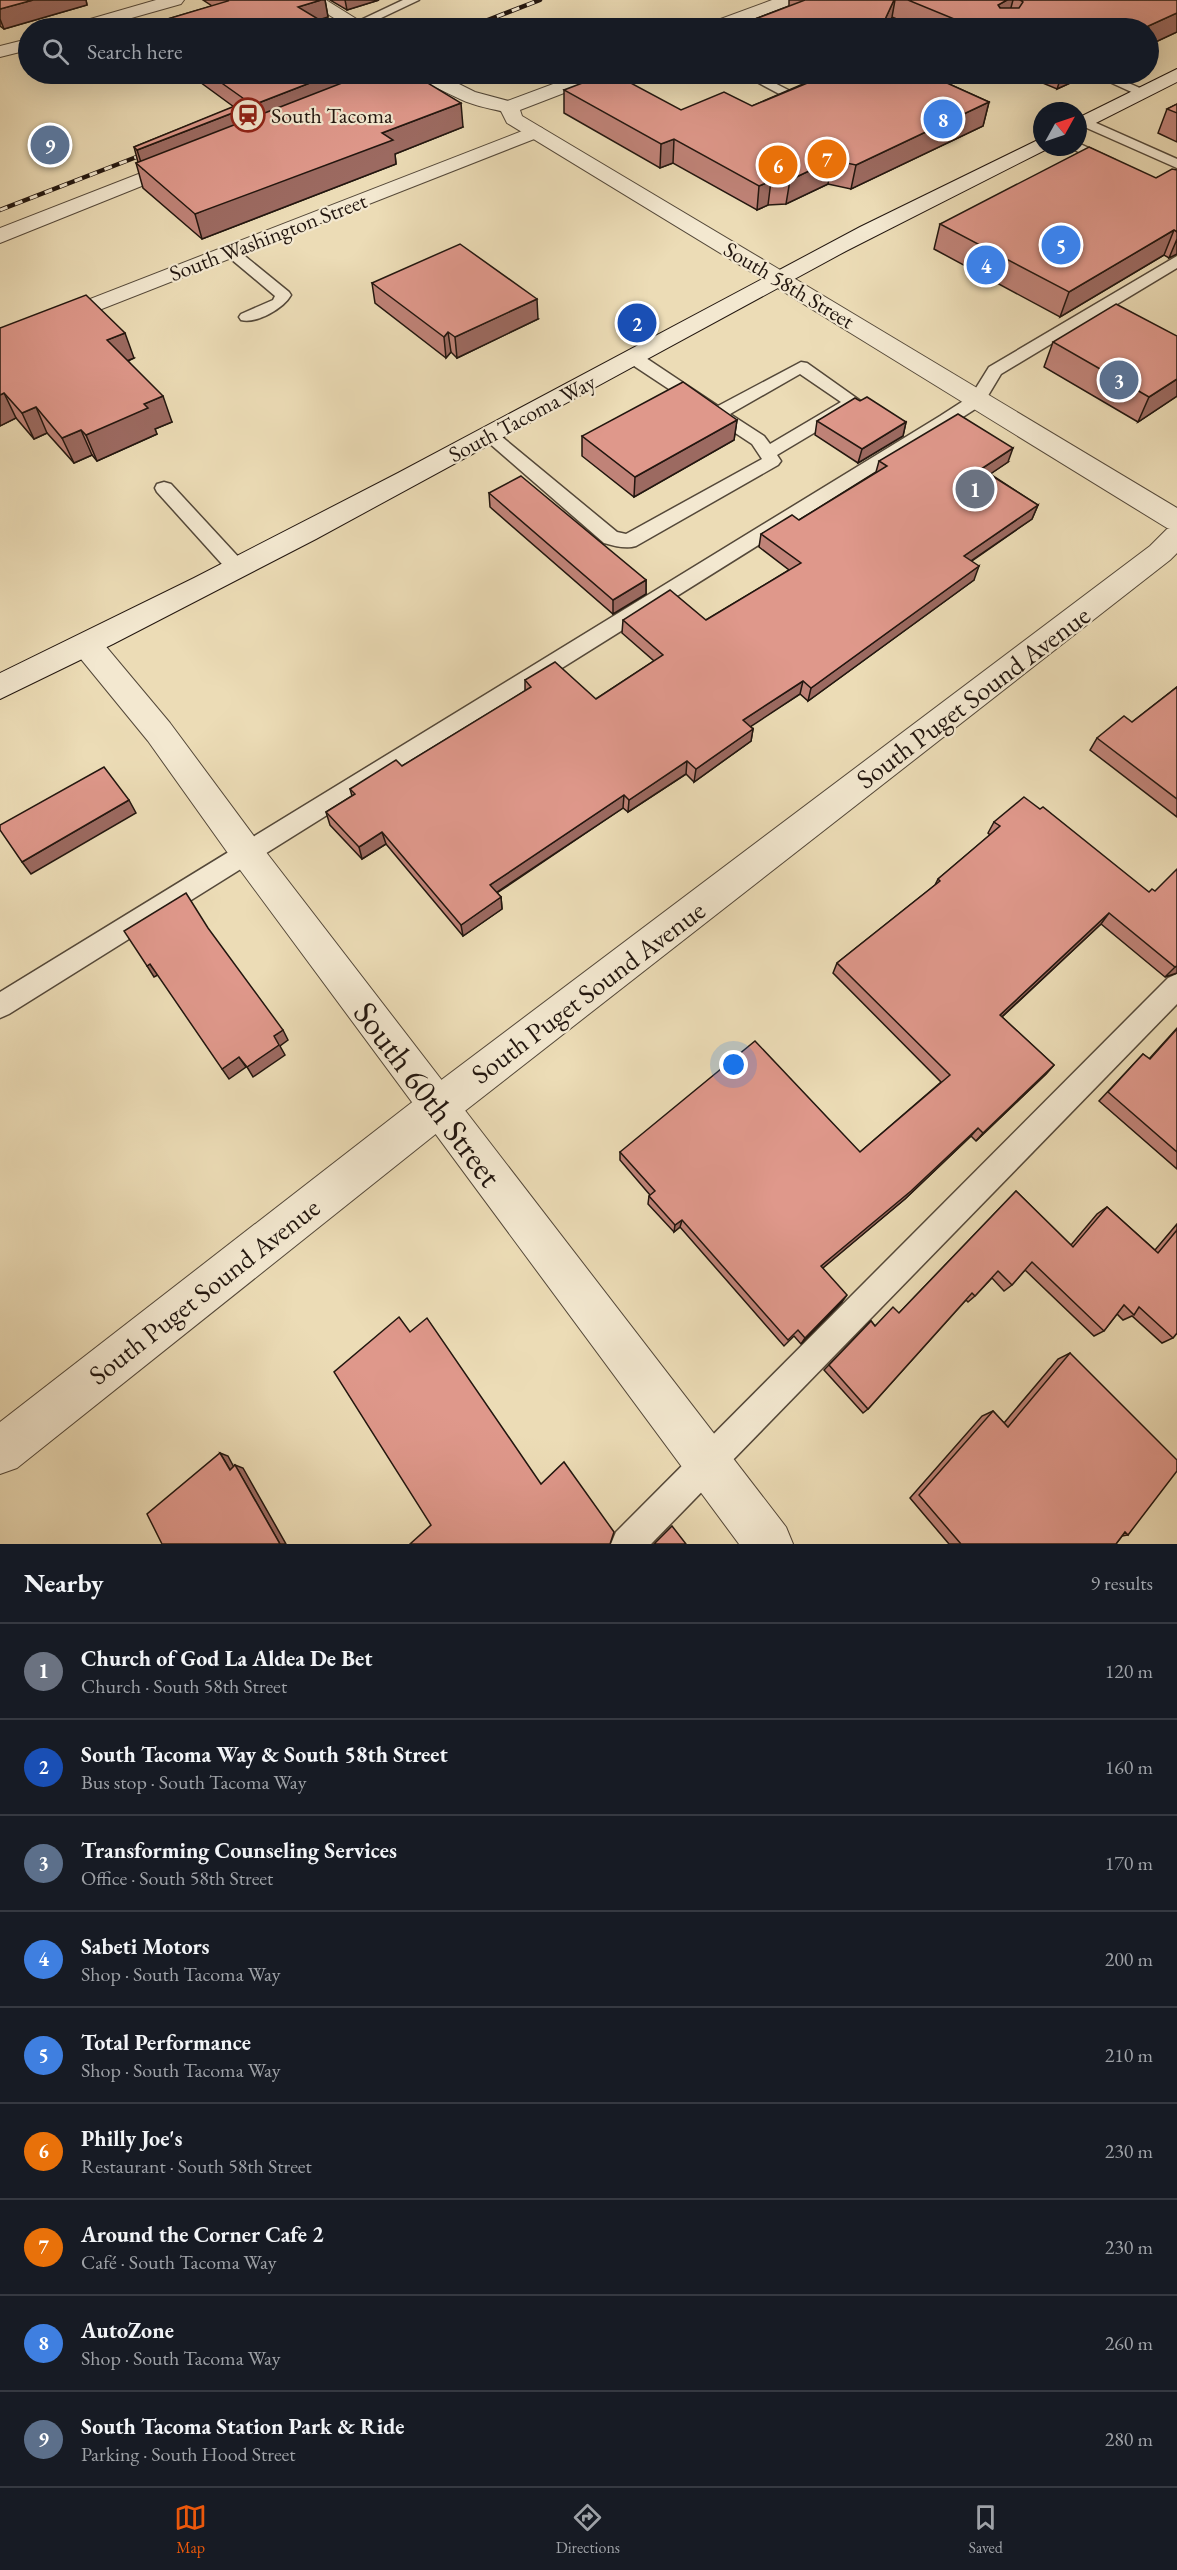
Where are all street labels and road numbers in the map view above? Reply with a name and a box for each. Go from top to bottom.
street label: South Washington Street [165,186,371,288]
street label: South 58th Street [718,235,860,335]
street label: South Tacoma Way [443,367,601,469]
street label: South Puget Sound Avenue [849,598,1097,796]
street label: South Puget Sound Avenue [464,893,712,1091]
street label: South 60th Street [344,993,512,1196]
street label: South Puget Sound Avenue [81,1190,327,1392]

